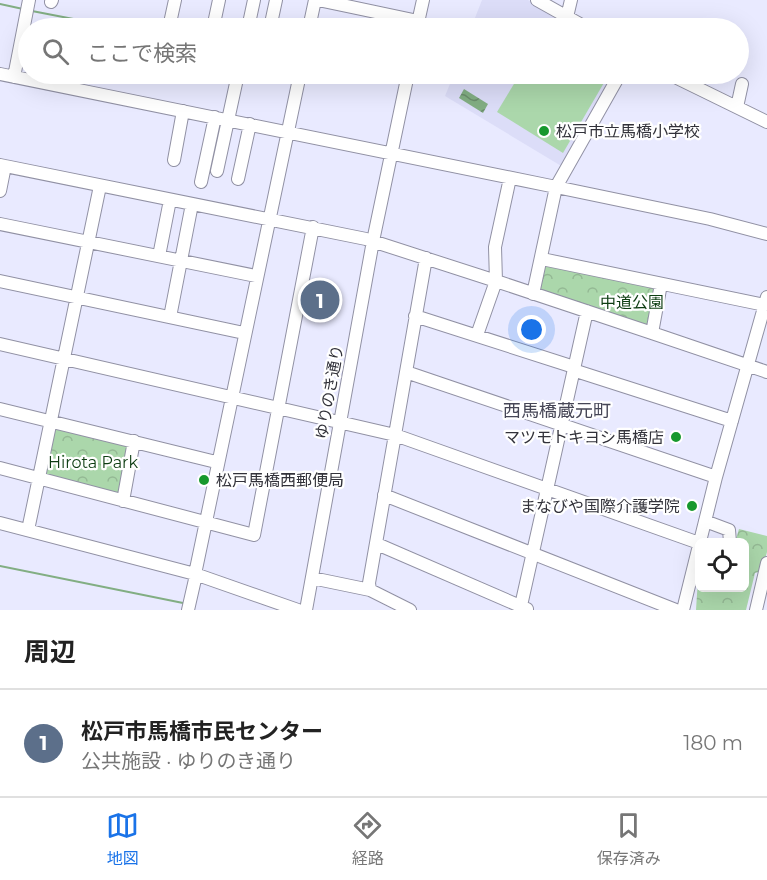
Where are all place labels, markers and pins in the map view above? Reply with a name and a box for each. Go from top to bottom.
place label: 松戸市立馬橋小学校 [556,122,700,141]
marker: 松戸市立馬橋小学校 [537,124,551,138]
pin: 1 [300,278,340,322]
place label: マツモトキヨシ馬橋店 [504,428,664,447]
marker: マツモトキヨシ馬橋店 [669,430,683,444]
place label: 松戸馬橋西郵便局 [216,471,344,490]
marker: 松戸馬橋西郵便局 [197,473,211,487]
place label: まなびや国際介護学院 [520,497,680,516]
marker: まなびや国際介護学院 [685,499,699,513]

